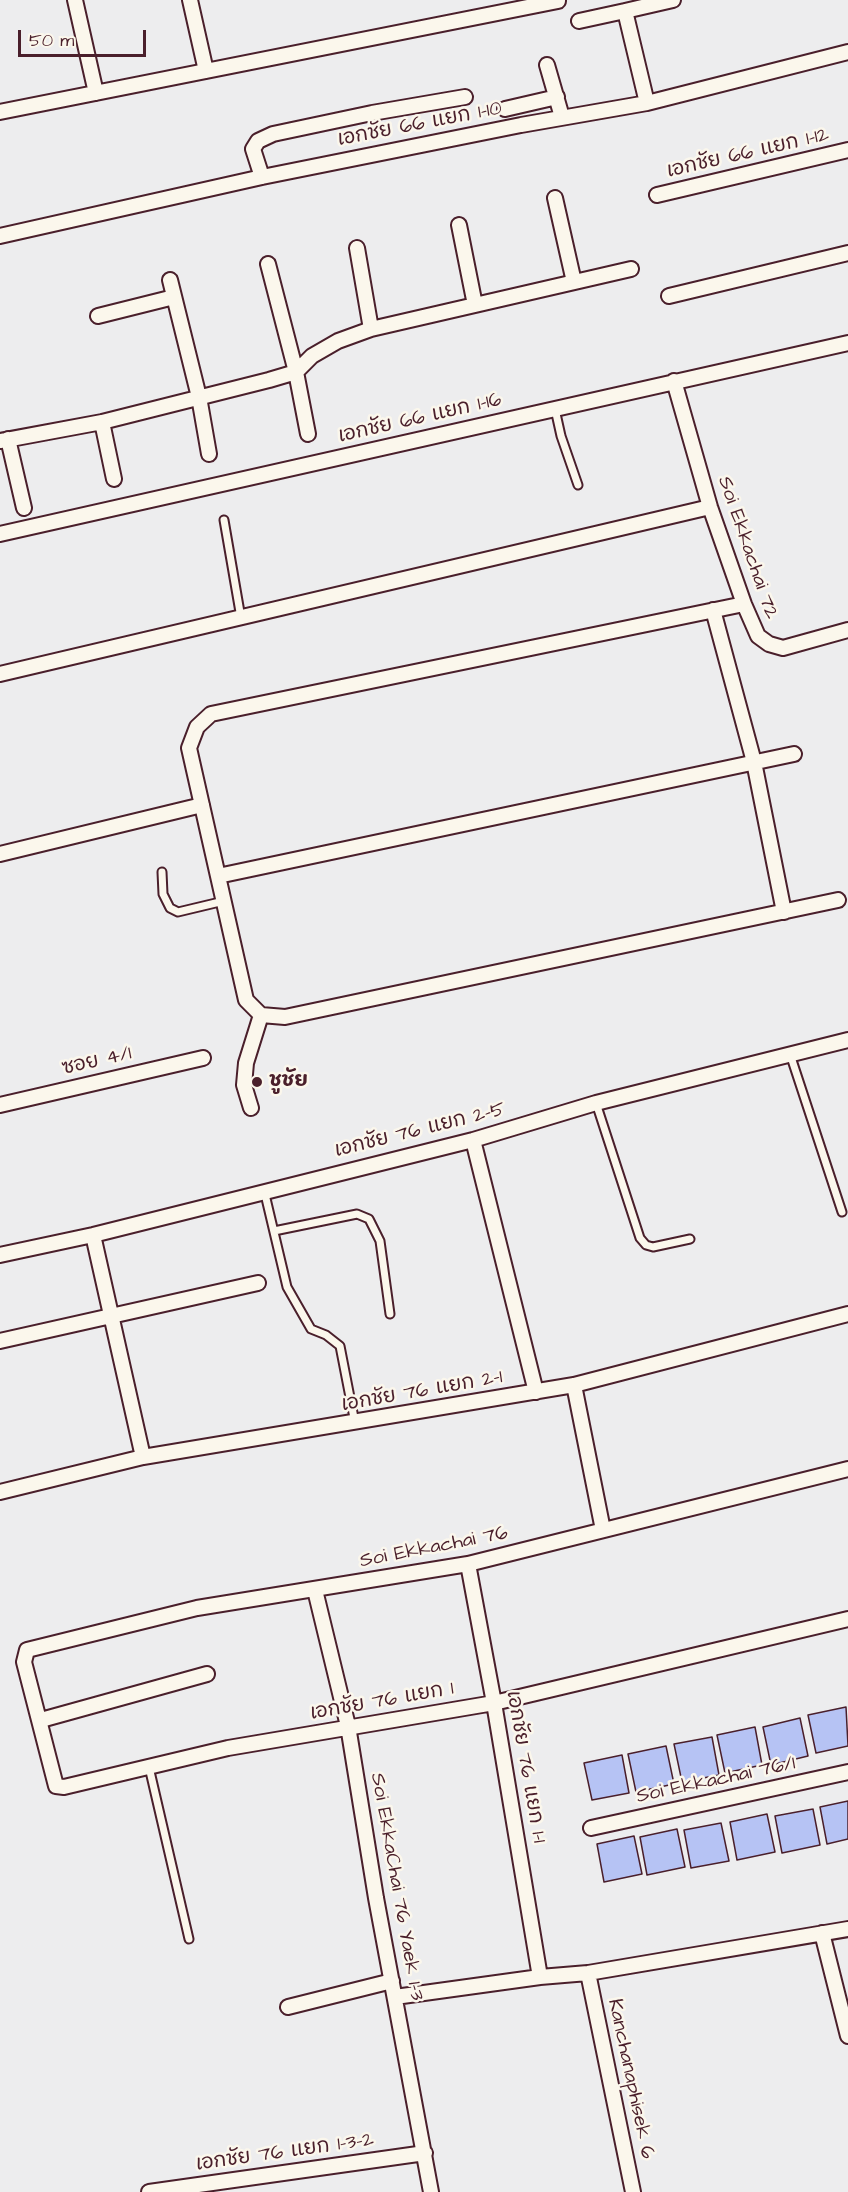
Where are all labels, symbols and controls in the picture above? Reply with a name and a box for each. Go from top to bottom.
scale bar [21,18,148,56]
text: 50 m [29,28,74,53]
street label: เอกชัย 66 แยก 1-10 [336,97,504,153]
street label: เอกชัย 66 แยก 1-12 [665,124,831,184]
street label: เอกชัย 66 แยก 1-16 [336,389,504,449]
street label: Soi Ekkachai 72 [711,474,783,622]
street label: ซอย 4/1 [60,1042,134,1082]
place label: ชูชัย [269,1070,308,1094]
marker: ชูชัย [250,1075,264,1089]
street label: เอกชัย 76 แยก 2-5 [332,1098,508,1164]
street label: เอกชัย 76 แยก 2-1 [340,1366,504,1418]
street label: Soi Ekkachai 76 [358,1522,510,1574]
street label: เอกชัย 76 แยก 1 [308,1678,456,1726]
street label: เอกชัย 76 แยก 1-1 [500,1689,550,1845]
street label: Soi Ekkachai 76/1 [634,1752,798,1810]
street label: Soi EkkaChai 76 Yaek 1-3 [364,1771,428,2003]
street label: Kanchanaphisek 6 [601,1997,659,2161]
street label: เอกชัย 76 แยก 1-3-2 [195,2129,375,2177]

